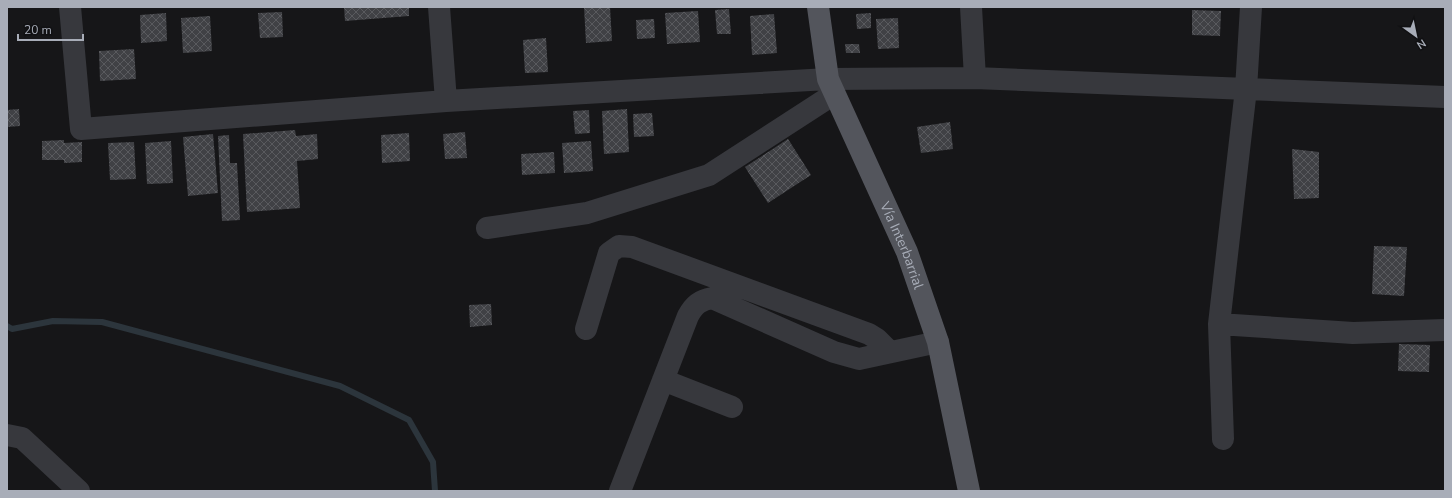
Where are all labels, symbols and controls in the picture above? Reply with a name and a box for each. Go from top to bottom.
scale bar [18,16,83,42]
north arrow [1396,16,1436,56]
text: 20 m [24,22,52,38]
text: N [1414,35,1429,52]
street label: Vía Interbarrial [875,198,929,293]

